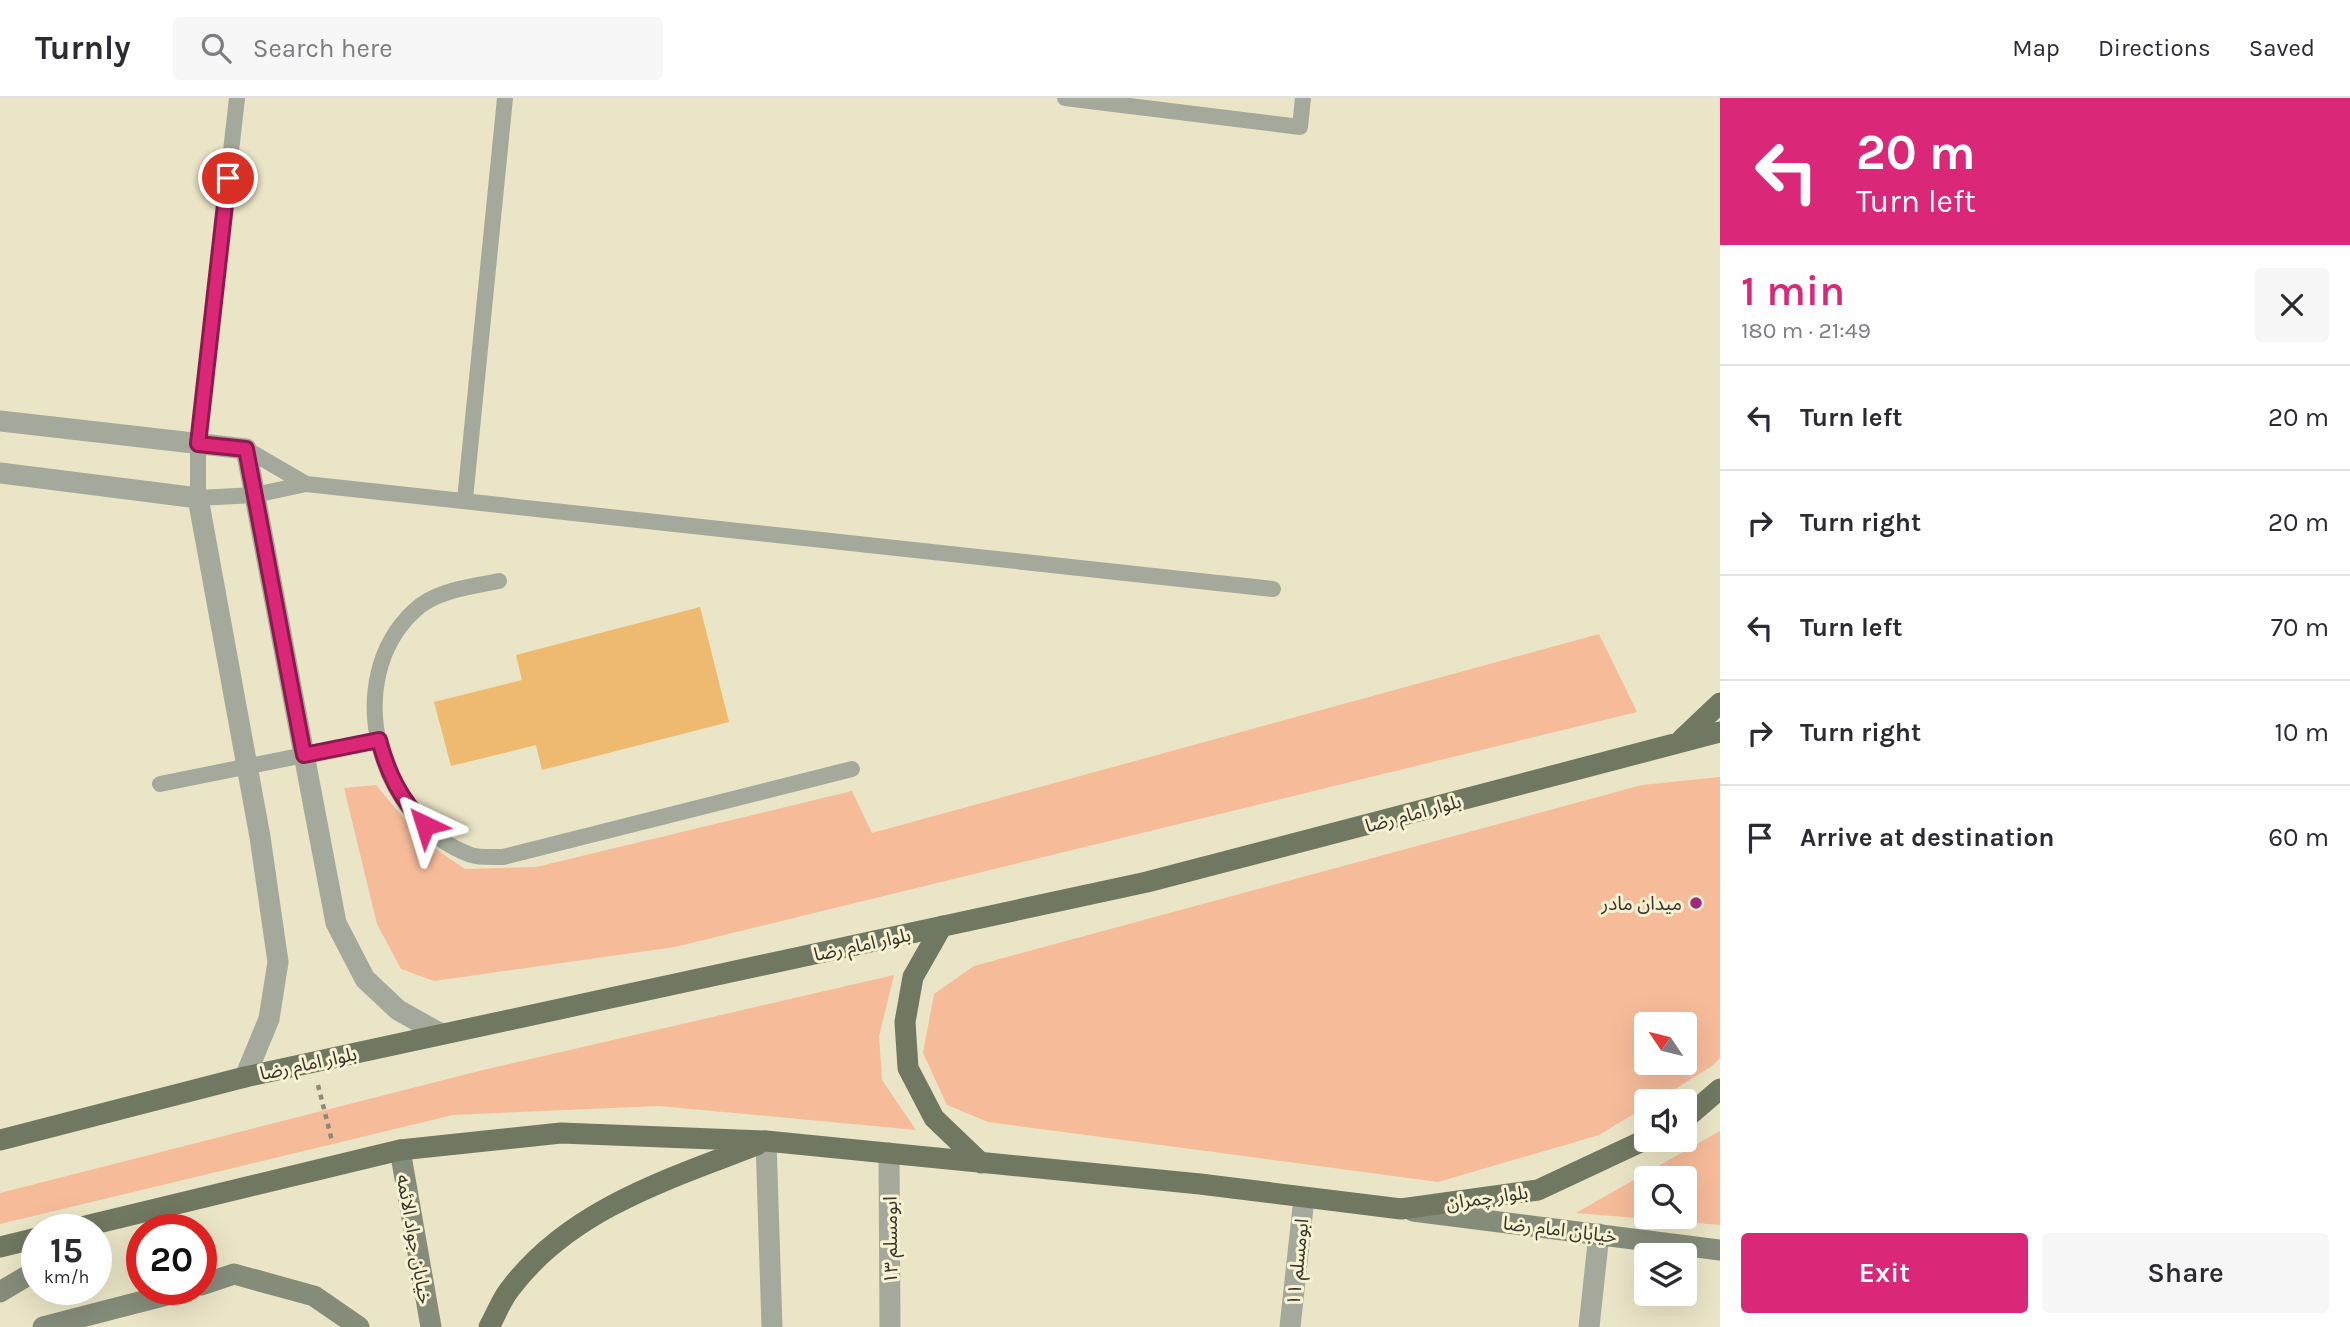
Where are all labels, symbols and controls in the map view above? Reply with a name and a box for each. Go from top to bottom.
search box [173,17,663,80]
text: Turnly [35,29,131,67]
icon: search [197,29,235,67]
text: Search here [253,33,393,64]
text: Map [2012,34,2060,62]
text: Directions [2098,34,2211,62]
text: Saved [2249,34,2315,62]
text: 20 m [1856,124,1976,181]
icon: left [1741,126,1832,217]
pin [198,148,258,208]
icon: arrive [209,159,247,197]
text: Turn left [1856,183,1976,220]
text: 1 min [1741,266,1845,316]
button: close [2255,268,2329,342]
text: 180 m · 21:49 [1741,317,1871,344]
icon: left [1741,399,1779,437]
text: Turn left [1800,402,1902,433]
text: 20 m [2268,402,2329,433]
icon: right [1741,504,1779,542]
text: Turn right [1800,507,1921,538]
text: 20 m [2268,507,2329,538]
icon: left [1741,609,1779,647]
text: Turn left [1800,612,1902,643]
text: 70 m [2271,612,2329,643]
icon: right [1741,714,1779,752]
text: Turn right [1800,717,1921,748]
text: 10 m [2274,717,2329,748]
position arrow [388,788,462,862]
street label: بلوار امام رضا [1363,791,1465,840]
icon: arrive [1741,819,1779,857]
text: Arrive at destination [1800,822,2054,853]
text: 60 m [2268,822,2329,853]
place label: میدان مادر [1600,893,1682,915]
marker: میدان مادر [1688,895,1704,911]
street label: بلوار امام رضا [812,924,913,969]
north arrow [1634,1012,1698,1074]
map controls [1634,1012,1697,1306]
street label: بلوار امام رضا [258,1043,359,1088]
button: sound [1634,1089,1697,1152]
button: search [1634,1166,1697,1229]
street label: خیابان جواد الائمه [392,1173,436,1306]
street label: بلوار چمران [1445,1181,1530,1216]
street label: ابومسلم ۱۳ [880,1196,905,1284]
street label: خیابان امام رضا [1501,1212,1618,1251]
speed limit sign: 20 [126,1214,217,1305]
street label: ابومسلم ۱۱ [1282,1218,1316,1307]
text: 15 [50,1230,83,1271]
button: Exit [1741,1233,2028,1313]
button: Share [2042,1233,2329,1313]
button: layers [1634,1243,1697,1306]
text: km/h [44,1266,89,1288]

